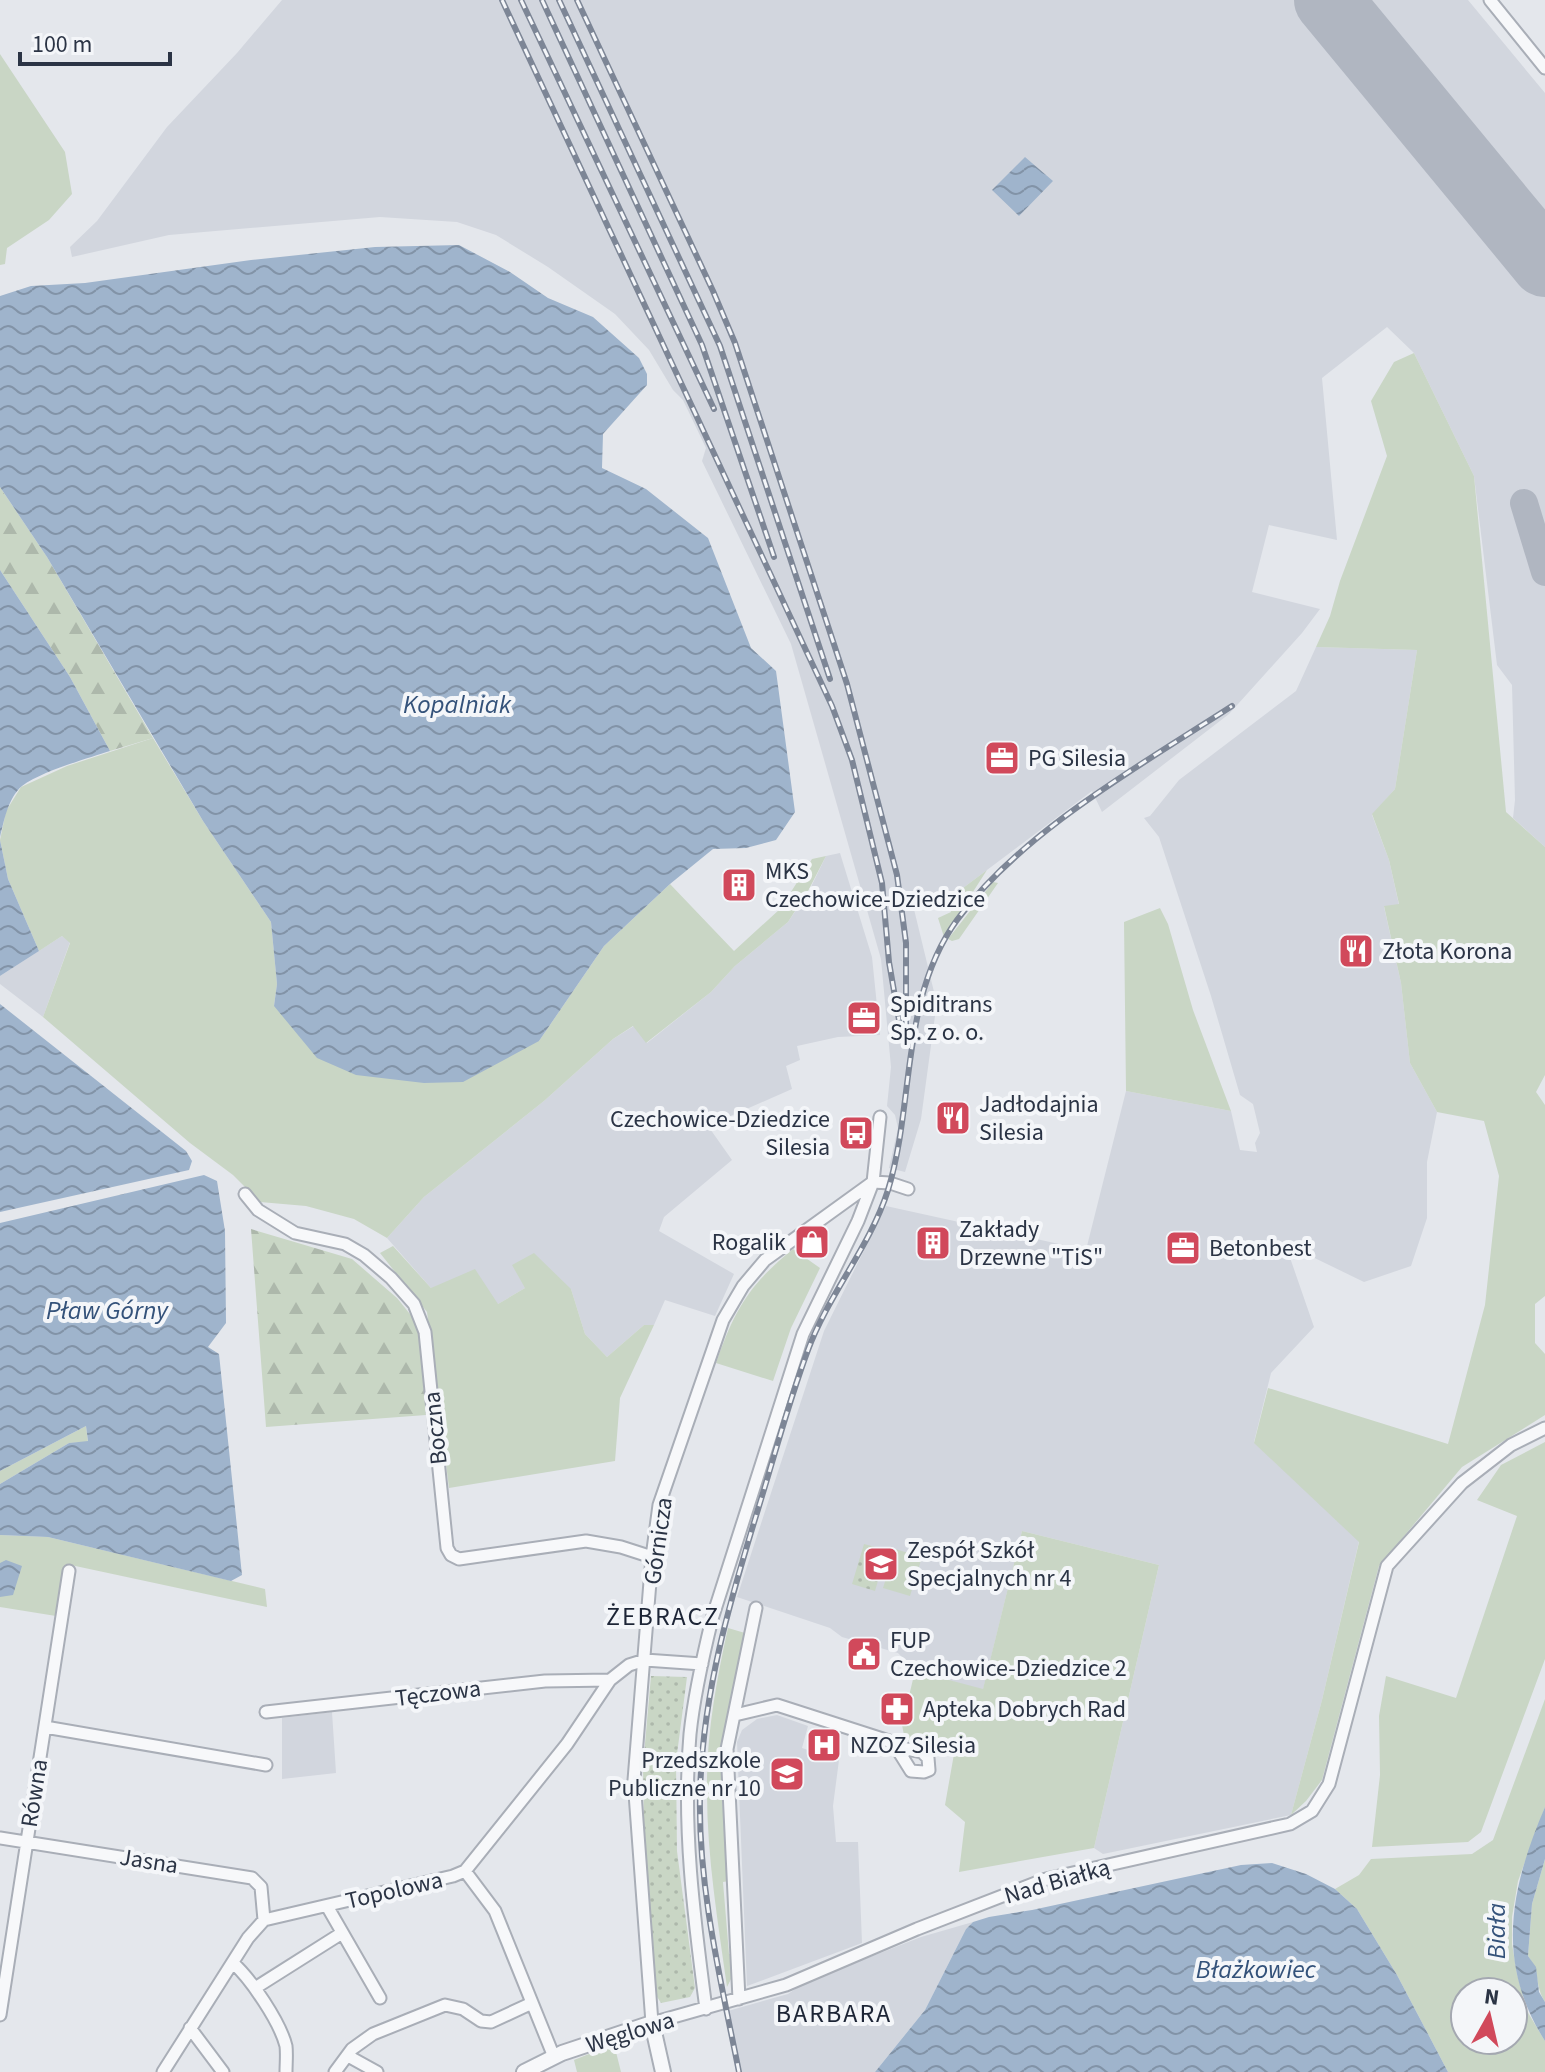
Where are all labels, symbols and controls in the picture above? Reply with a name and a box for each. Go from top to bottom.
scale bar [20,16,170,66]
text: 100 m [32,27,92,62]
water label: Kopalniak [403,686,512,723]
office icon: PG Silesia [983,739,1021,777]
place label: PG Silesia [1028,741,1126,776]
place label: MKS Czechowice-Dziedzice [765,854,985,917]
building icon: MKS Czechowice-Dziedzice [720,866,758,904]
restaurant icon: Złota Korona [1337,932,1375,970]
place label: Złota Korona [1382,934,1512,969]
place label: Spiditrans Sp. z o. o. [890,987,992,1050]
office icon: Spiditrans Sp. z o. o. [845,999,883,1037]
place label: Jadłodajnia Silesia [979,1087,1099,1150]
restaurant icon: Jadłodajnia Silesia [934,1099,972,1137]
place label: Czechowice-Dziedzice Silesia [610,1102,830,1165]
bus stop icon: Czechowice-Dziedzice Silesia [837,1114,875,1152]
place label: Zakłady Drzewne "TiS" [959,1212,1103,1275]
shop icon: Rogalik [793,1223,831,1261]
building icon: Zakłady Drzewne "TiS" [914,1224,952,1262]
place label: Rogalik [712,1225,786,1260]
office icon: Betonbest [1164,1229,1202,1267]
place label: Betonbest [1209,1231,1312,1266]
water label: Pław Górny [46,1292,169,1329]
street label: Boczna [414,1390,457,1466]
street label: Górnicza [635,1495,682,1587]
place label: Zespół Szkół Specjalnych nr 4 [907,1533,1071,1596]
school or university icon: Zespół Szkół Specjalnych nr 4 [862,1545,900,1583]
district label: ŻEBRACZ [606,1598,720,1635]
place label: FUP Czechowice-Dziedzice 2 [890,1623,1127,1686]
public building icon: FUP Czechowice-Dziedzice 2 [845,1635,883,1673]
street label: Tęczowa [393,1671,483,1716]
pharmacy icon: Apteka Dobrych Rad [878,1690,916,1728]
place label: Apteka Dobrych Rad [923,1692,1126,1727]
hospital icon: NZOZ Silesia [805,1726,843,1764]
place label: NZOZ Silesia [850,1728,976,1763]
place label: Przedszkole Publiczne nr 10 [608,1743,761,1806]
school or university icon: Przedszkole Publiczne nr 10 [768,1755,806,1793]
street label: Równa [12,1756,57,1830]
street label: Jasna [117,1840,181,1883]
street label: Nad Białką [1000,1850,1114,1913]
street label: Topolowa [342,1862,446,1919]
water label: Biała [1478,1903,1515,1959]
water label: Błażkowiec [1196,1951,1317,1988]
north arrow [1449,1976,1529,2056]
text: N [1482,1980,1501,2014]
district label: BARBARA [776,1995,892,2032]
street label: Węglowa [582,2002,679,2062]

